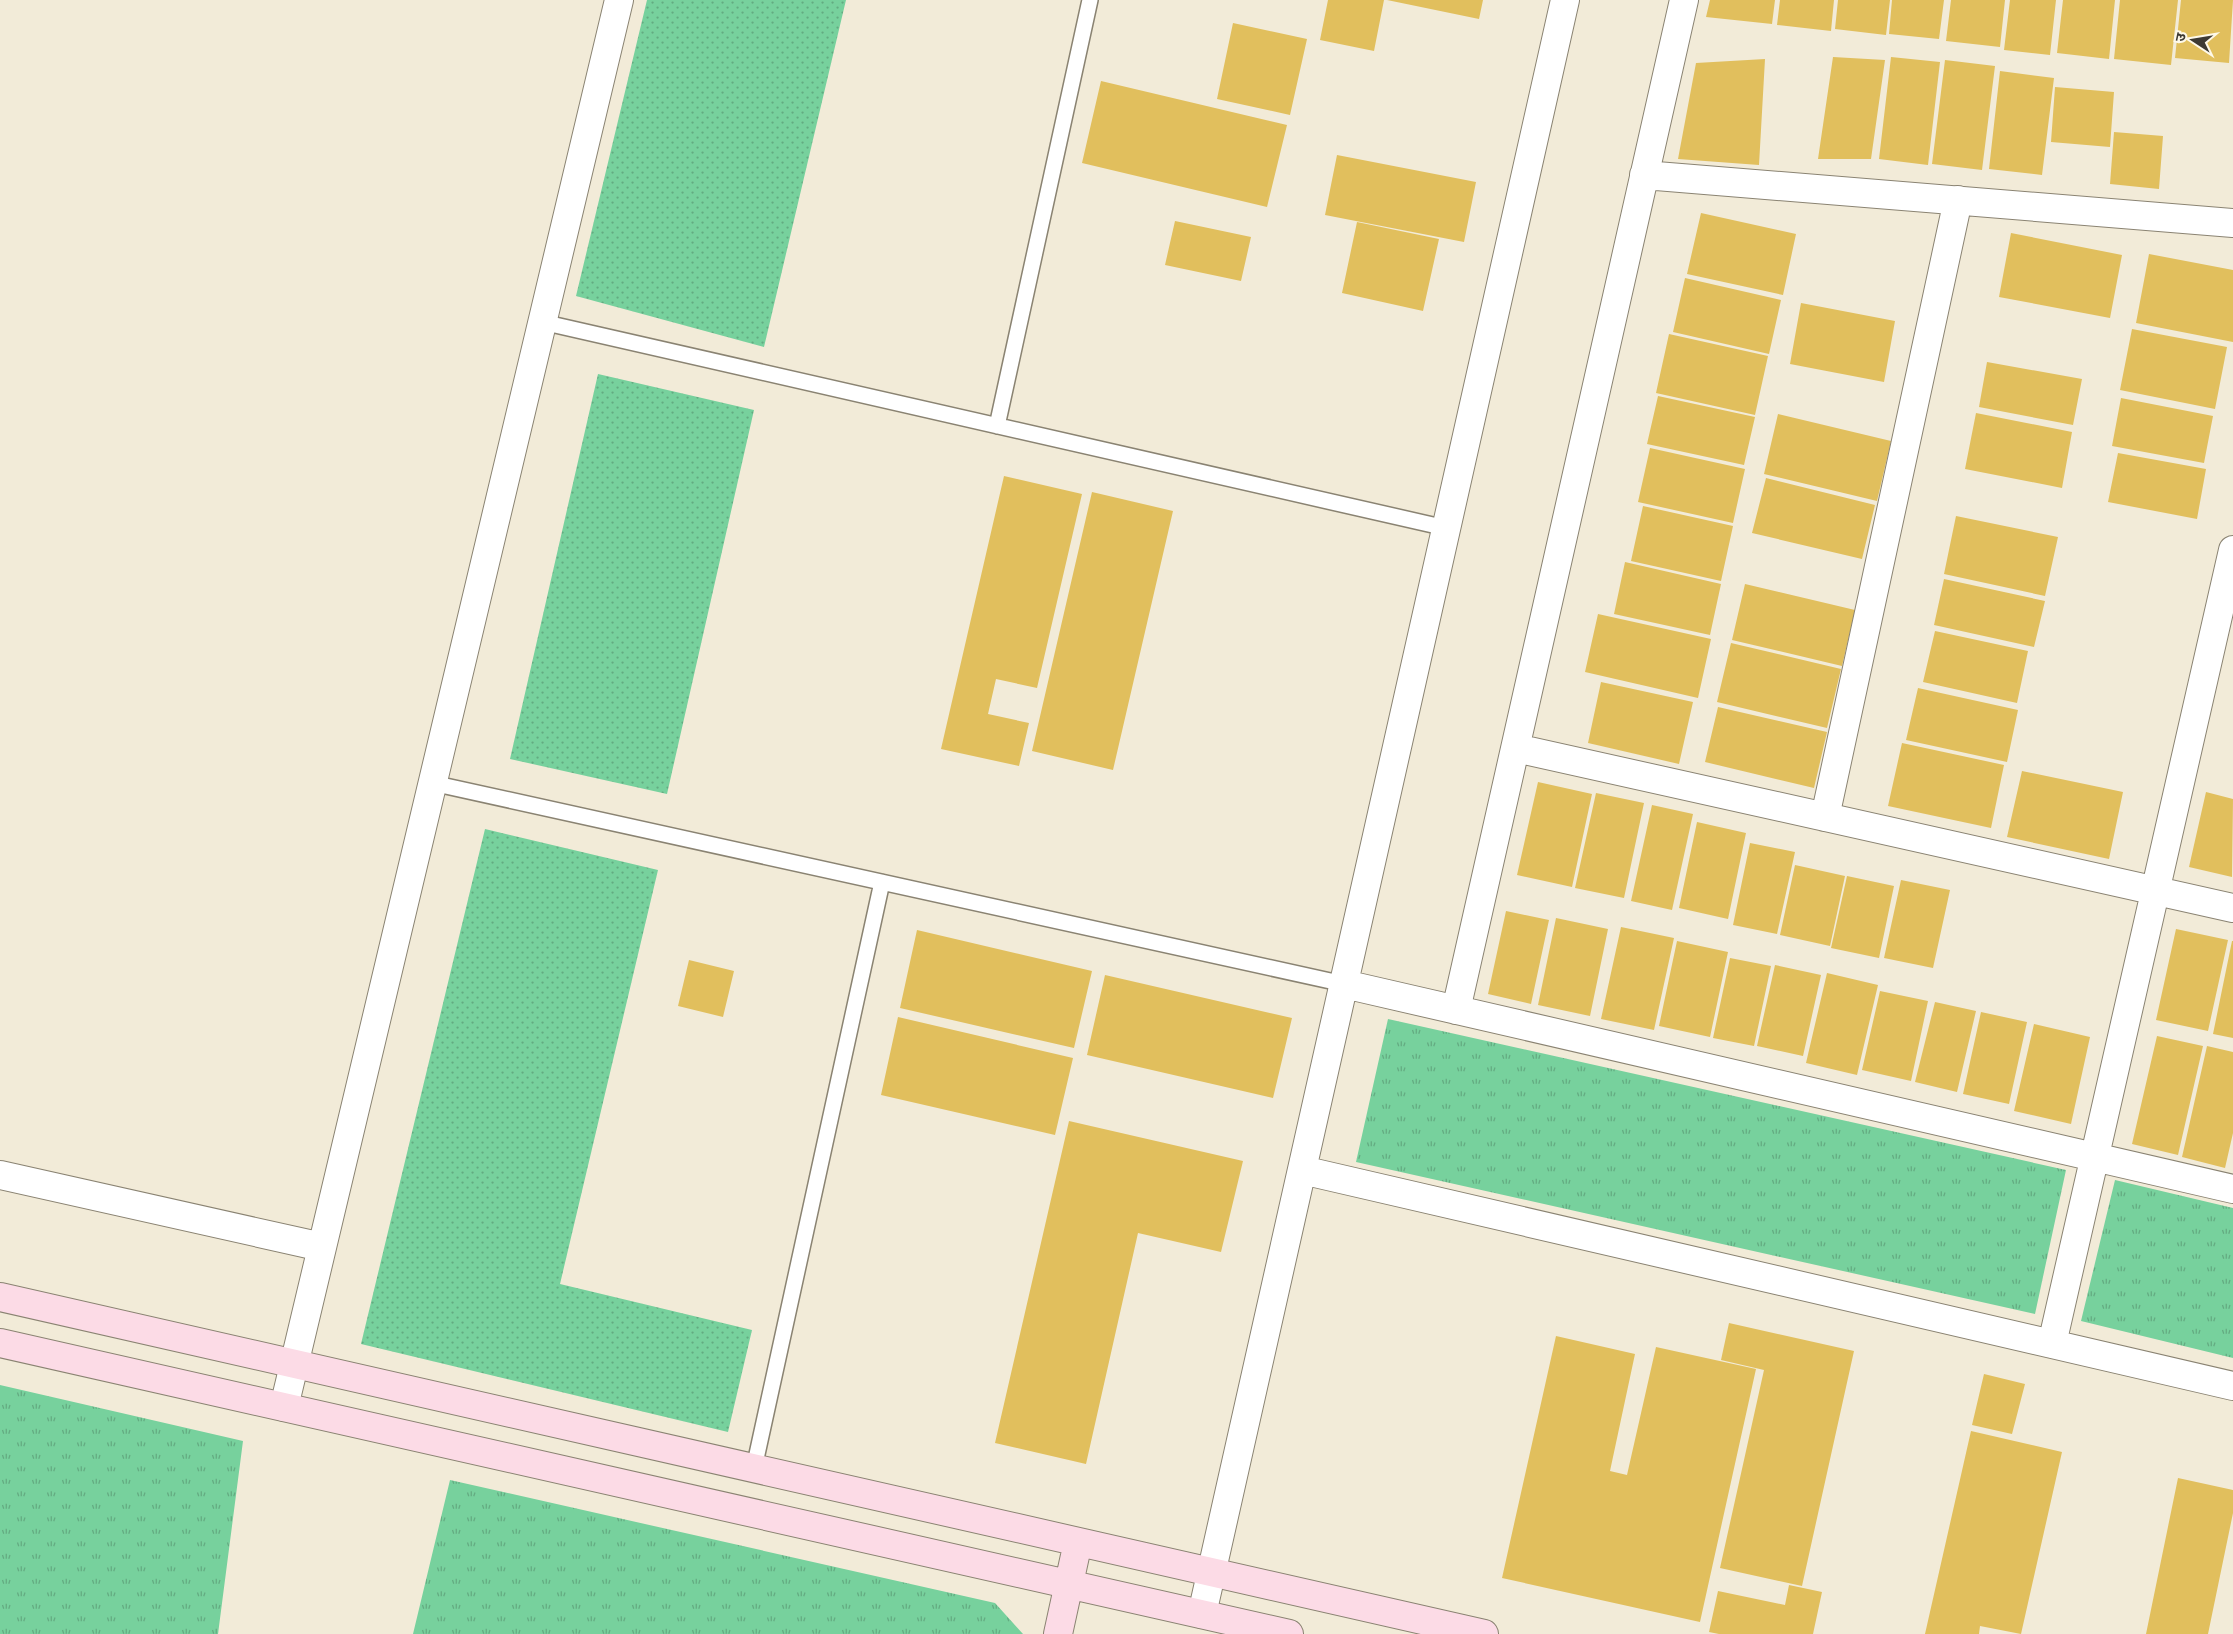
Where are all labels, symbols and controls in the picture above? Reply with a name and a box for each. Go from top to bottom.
north arrow [2168,15,2218,65]
text: उ [2171,31,2191,43]

